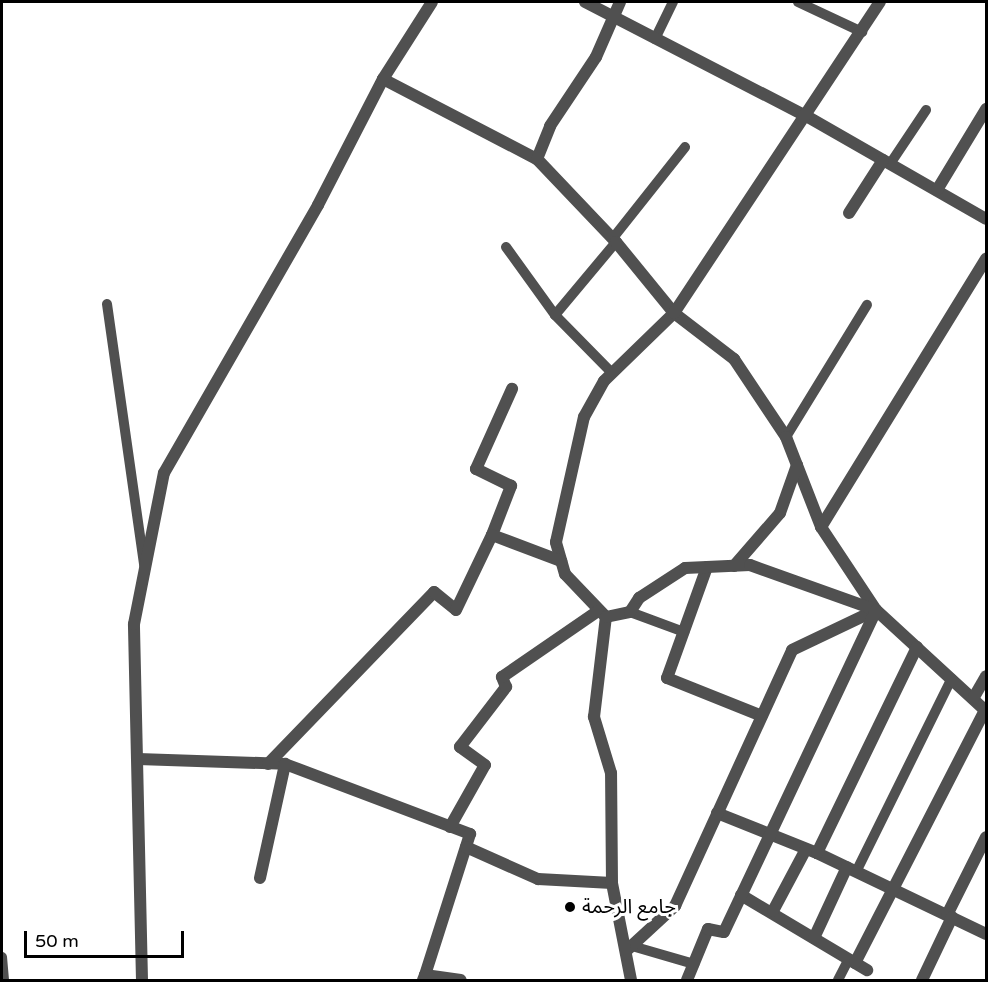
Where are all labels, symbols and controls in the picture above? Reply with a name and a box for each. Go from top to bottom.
place label: جامع الرحمة [582,895,676,919]
marker: جامع الرحمة [563,900,577,914]
scale bar [27,919,188,957]
text: 50 m [35,930,79,952]

